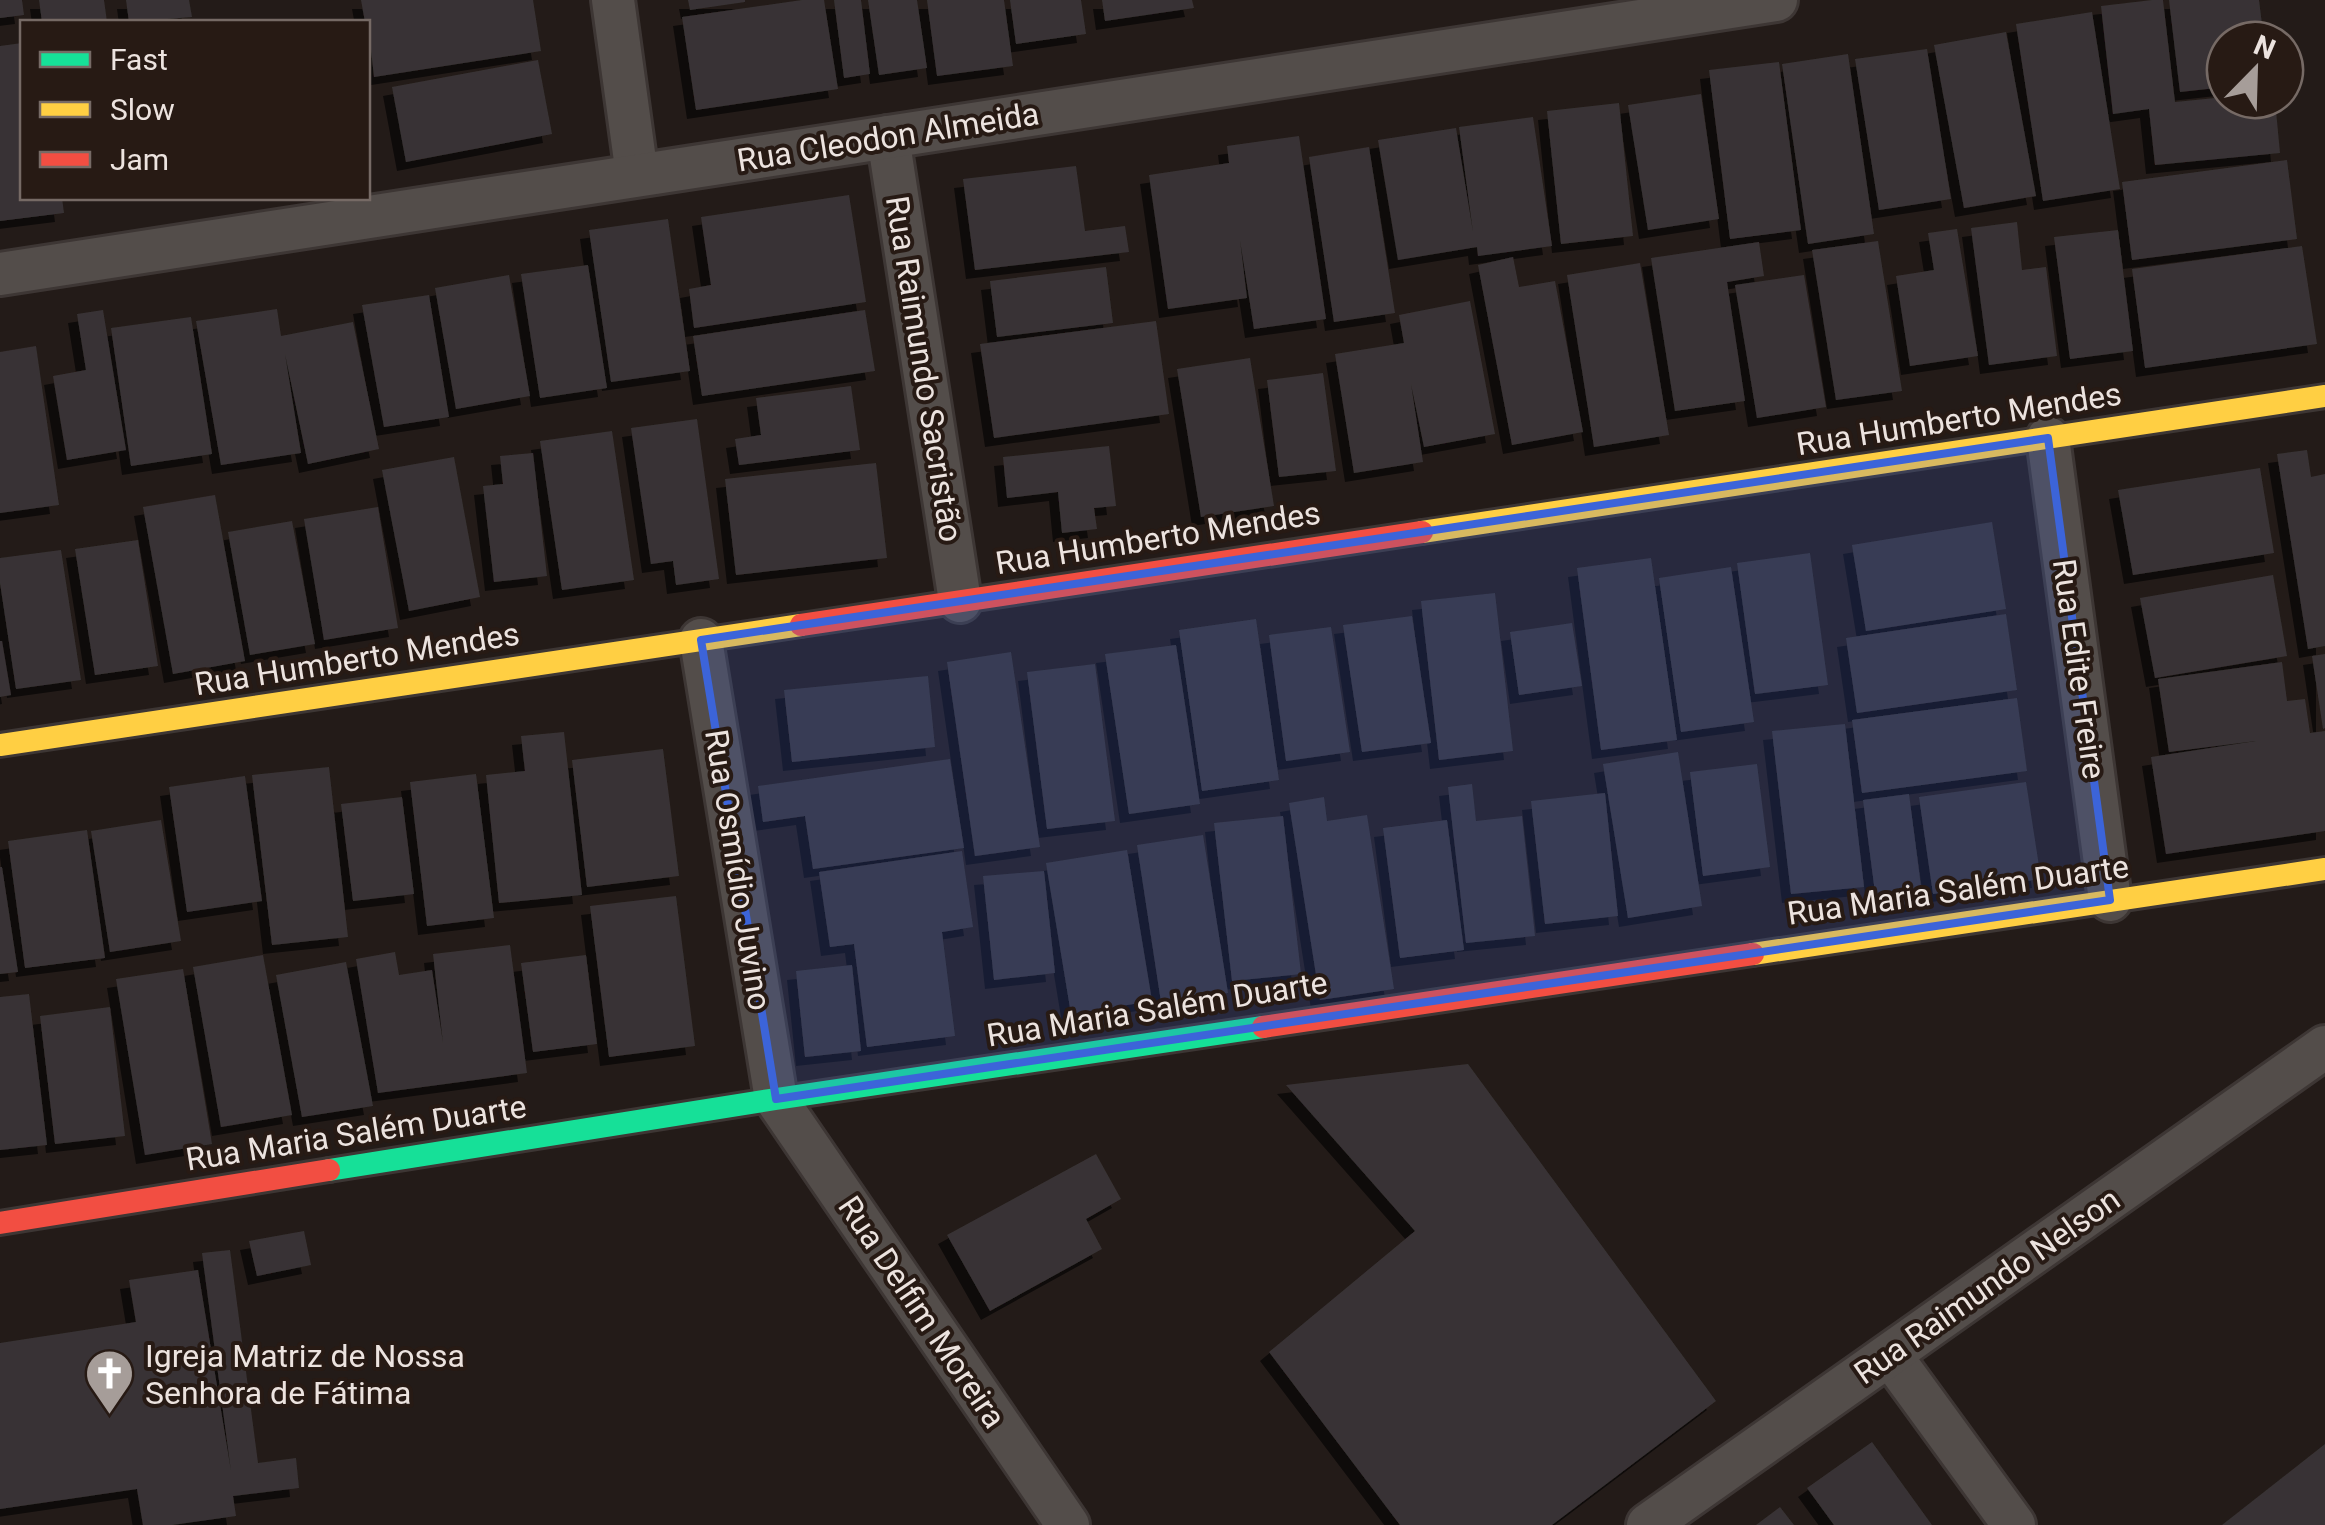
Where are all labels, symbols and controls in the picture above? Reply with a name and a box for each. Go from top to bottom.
legend [20,20,370,200]
north arrow [2205,20,2305,120]
text: N [2249,28,2280,66]
text: Fast [110,42,168,77]
text: Slow [110,92,175,127]
street label: Rua Cleodon Almeida [734,94,1042,180]
text: Jam [110,142,169,177]
street label: Rua Raimundo Sacristão [878,193,970,545]
street label: Rua Humberto Mendes [1794,375,2124,463]
street label: Rua Humberto Mendes [993,494,1323,582]
street label: Rua Edite Freire [2045,556,2113,782]
street label: Rua Humberto Mendes [192,615,522,703]
street label: Rua Osmídio Juvino [697,727,779,1013]
street label: Rua Maria Salém Duarte [1785,847,2131,933]
street label: Rua Maria Salém Duarte [984,963,1330,1055]
street label: Rua Maria Salém Duarte [183,1087,529,1179]
street label: Rua Raimundo Nelson [1847,1180,2127,1392]
street label: Rua Delfim Moreira [830,1189,1014,1435]
place label: Igreja Matriz de Nossa Senhora de Fátima [145,1337,465,1412]
church icon: Igreja Matriz de Nossa Senhora de Fátima [84,1348,136,1416]

